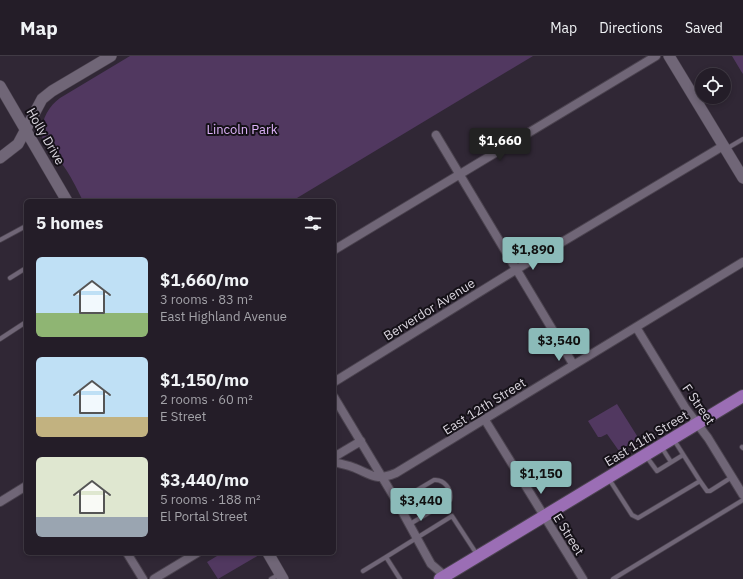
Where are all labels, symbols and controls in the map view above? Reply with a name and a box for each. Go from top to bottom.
text: Map [20,16,58,40]
text: Map [550,19,577,37]
text: Directions [599,19,663,37]
text: Saved [685,19,723,37]
map controls [695,68,731,104]
button: locate [695,68,731,104]
street label: Holly Drive [22,105,69,168]
park label: Lincoln Park [206,121,278,138]
pin: $1,660 [467,128,533,162]
text: $1,660 [478,132,522,149]
text: 5 homes [36,212,103,234]
icon: filters [302,212,324,234]
pin: $1,890 [500,237,566,271]
text: $1,890 [511,241,555,258]
text: $1,660/mo [160,269,249,291]
icon: home [68,273,116,321]
street label: Berverdor Avenue [380,274,478,344]
text: 3 rooms · 83 m² [160,291,253,308]
text: East Highland Avenue [160,308,287,325]
pin: $3,540 [526,328,592,362]
text: $3,540 [537,332,581,349]
text: $1,150/mo [160,369,249,391]
icon: home [68,373,116,421]
street label: East 12th Street [440,374,529,439]
street label: F Street [678,381,719,428]
text: 2 rooms · 60 m² [160,391,253,408]
street label: East 11th Street [601,407,691,470]
text: E Street [160,408,206,425]
pin: $1,150 [508,461,574,495]
text: $1,150 [519,465,563,482]
text: $3,440/mo [160,469,249,491]
icon: home [68,473,116,521]
pin: $3,440 [388,488,454,522]
text: 5 rooms · 188 m² [160,491,261,508]
text: $3,440 [399,492,443,509]
text: El Portal Street [160,508,248,525]
street label: E Street [549,510,588,558]

